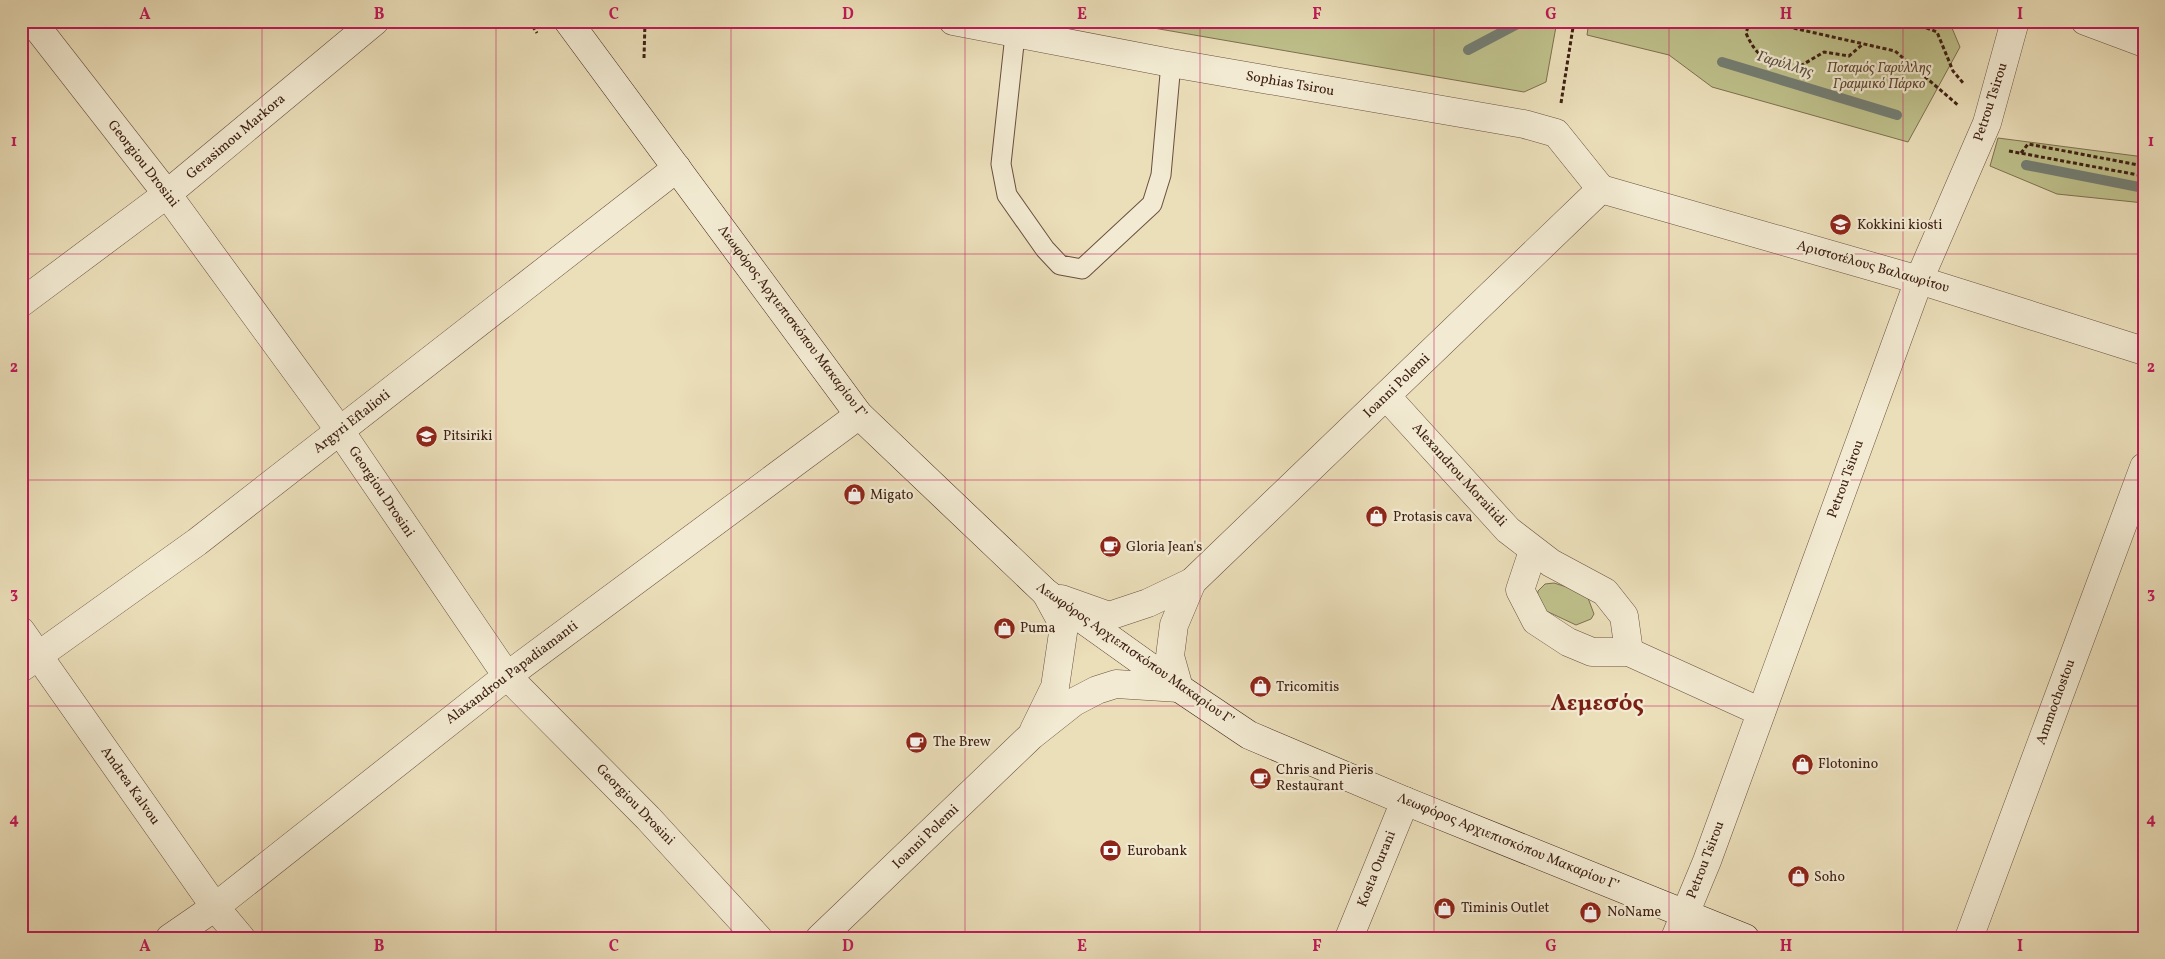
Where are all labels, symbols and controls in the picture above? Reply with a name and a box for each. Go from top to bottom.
text: A [139,4,151,26]
text: B [374,4,385,26]
text: C [609,4,619,26]
text: D [842,4,854,26]
text: E [1077,4,1087,26]
text: F [1312,4,1322,26]
text: G [1545,4,1557,26]
text: H [1780,4,1792,26]
text: I [2017,4,2023,26]
water label: Γαρύλλης [1754,46,1816,84]
park label: Ποταμός Γαρύλλης Γραμμικό Πάρκο [1827,59,1932,94]
street label: Petrou Tsirou [1969,60,2013,144]
street label: Sophias Tsirou [1244,67,1336,101]
street label: Gerasimou Markora [182,90,290,184]
street label: Georgiou Drosini [103,116,183,212]
text: 1 [11,131,17,153]
text: 1 [2148,131,2154,153]
school or university icon: Kokkini kiosti [1829,213,1853,237]
place label: Kokkini kiosti [1857,216,1943,235]
street label: Λεωφόρος Αρχιεπισκόπου Μακαρίου Γ’ [713,221,871,423]
street label: Αριστοτέλους Βαλαωρίτου [1795,236,1952,298]
street label: Ioanni Polemi [1360,349,1434,423]
text: 2 [10,357,18,379]
text: 2 [2147,357,2155,379]
street label: Argyri Eftalioti [309,386,395,458]
street label: Alexandrou Moraitidi [1407,419,1511,531]
school or university icon: Pitsiriki [415,424,439,448]
place label: Pitsiriki [443,427,492,446]
street label: Petrou Tsirou [1823,437,1869,521]
street label: Georgiou Drosini [343,443,419,541]
shop icon: Migato [842,483,866,507]
place label: Migato [870,486,913,505]
shop icon: Protasis cava [1365,505,1389,529]
place label: Protasis cava [1393,508,1473,527]
cafe icon: Gloria Jean's [1098,535,1122,559]
place label: Gloria Jean's [1126,538,1202,557]
street label: Λεωφόρος Αρχιεπισκόπου Μακαρίου Γ’ [1032,578,1238,730]
text: 3 [10,583,18,605]
text: 3 [2147,583,2155,605]
shop icon: Puma [992,616,1016,640]
street label: Alaxandrou Papadiamanti [442,617,582,729]
place label: Puma [1020,619,1055,638]
street label: Ammochostou [2032,656,2080,747]
shop icon: Tricomitis [1248,675,1272,699]
place label: Tricomitis [1276,678,1339,697]
district label: Λεμεσός [1550,687,1644,721]
cafe icon: The Brew [905,730,929,754]
place label: The Brew [933,733,991,752]
street label: Andrea Kalvou [96,743,164,829]
shop icon: Flotonino [1790,752,1814,776]
place label: Flotonino [1818,755,1878,774]
street label: Georgiou Drosini [591,760,679,850]
place label: Chris and Pieris Restaurant [1276,761,1373,796]
cafe icon: Chris and Pieris Restaurant [1248,766,1272,790]
street label: Λεωφόρος Αρχιεπισκόπου Μακαρίου Γ’ [1394,789,1622,895]
street label: Ioanni Polemi [889,800,963,874]
text: 4 [9,809,19,831]
text: 4 [2146,809,2156,831]
street label: Petrou Tsirou [1682,818,1730,902]
street label: Kosta Ourani [1353,828,1401,910]
bank icon: Eurobank [1099,839,1123,863]
place label: Eurobank [1127,842,1187,861]
shop icon: Soho [1786,865,1810,889]
place label: Soho [1814,868,1845,887]
shop icon: Timinis Outlet [1433,896,1457,920]
place label: Timinis Outlet [1461,899,1550,918]
shop icon: NoName [1579,900,1603,924]
place label: NoName [1607,903,1662,922]
text: A [139,936,151,958]
text: B [374,936,385,958]
text: C [609,936,619,958]
text: D [842,936,854,958]
text: E [1077,936,1087,958]
text: F [1312,936,1322,958]
text: G [1545,936,1557,958]
text: H [1780,936,1792,958]
text: I [2017,936,2023,958]

